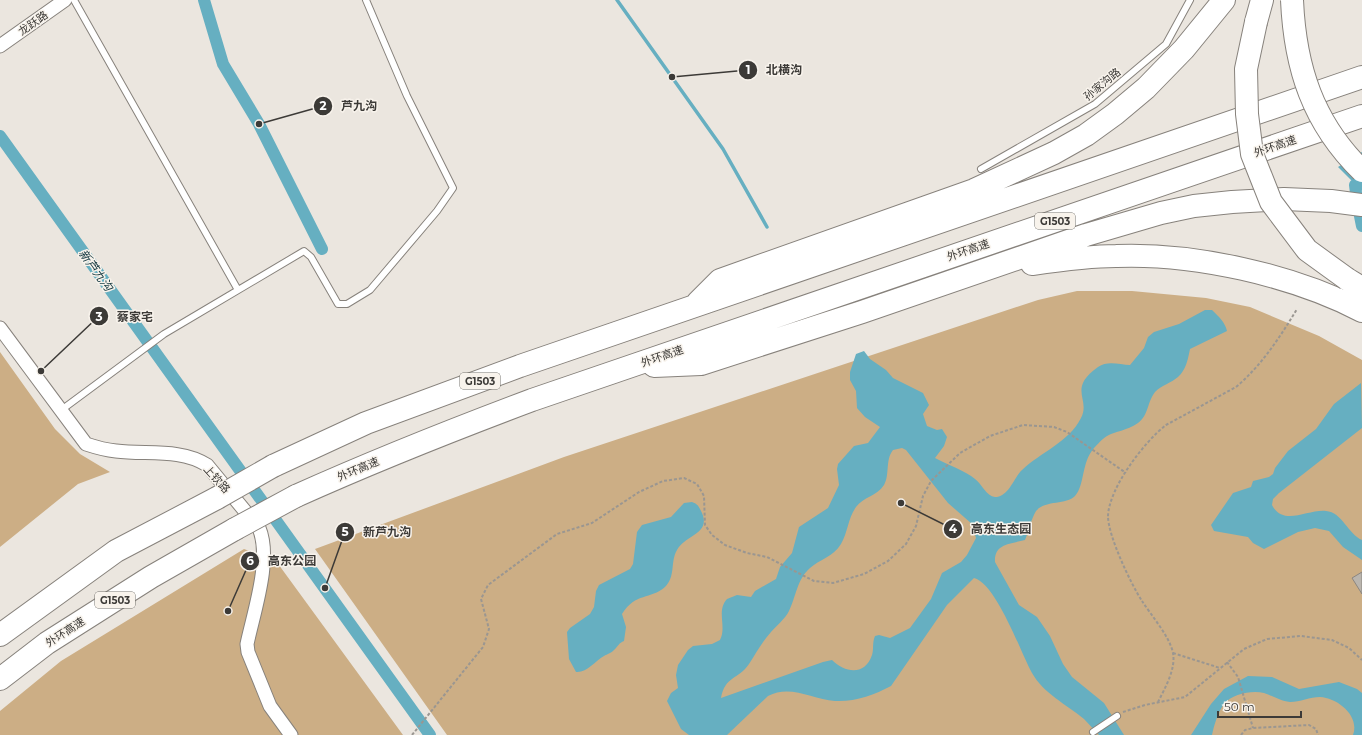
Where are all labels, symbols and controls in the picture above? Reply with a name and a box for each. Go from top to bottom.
street label: 龙跃路 [15,8,51,38]
callout: 北横沟 [738,58,810,82]
text: 1 [746,62,750,77]
text: 北横沟 [766,62,802,77]
street label: 孙家沟路 [1080,65,1124,103]
callout: 芦九沟 [313,94,385,118]
text: 2 [319,98,327,113]
text: 芦九沟 [341,98,377,113]
street label: 外环高速 [1252,132,1298,160]
road number: G1503 [1035,213,1075,229]
street label: 外环高速 [945,236,991,264]
water label: 新芦九沟 [76,246,117,295]
callout: 蔡家宅 [89,304,161,328]
text: 3 [94,309,103,324]
text: 蔡家宅 [117,309,153,324]
street label: 外环高速 [639,342,685,370]
road number: G1503 [460,373,500,389]
street label: 外环高速 [335,454,381,484]
street label: 上钦路 [201,462,233,496]
callout: 高东生态园 [943,517,1039,541]
callout: 新芦九沟 [335,520,419,544]
text: 4 [949,521,958,536]
text: 高东生态园 [971,521,1031,536]
text: 5 [341,524,349,539]
text: 新芦九沟 [363,524,411,539]
callout: 高东公园 [240,549,324,573]
text: 6 [246,553,254,568]
text: 高东公园 [268,553,316,568]
road number: G1503 [95,592,135,608]
street label: 外环高速 [43,614,87,650]
scale bar [1218,693,1301,719]
text: 50 m [1224,699,1255,714]

